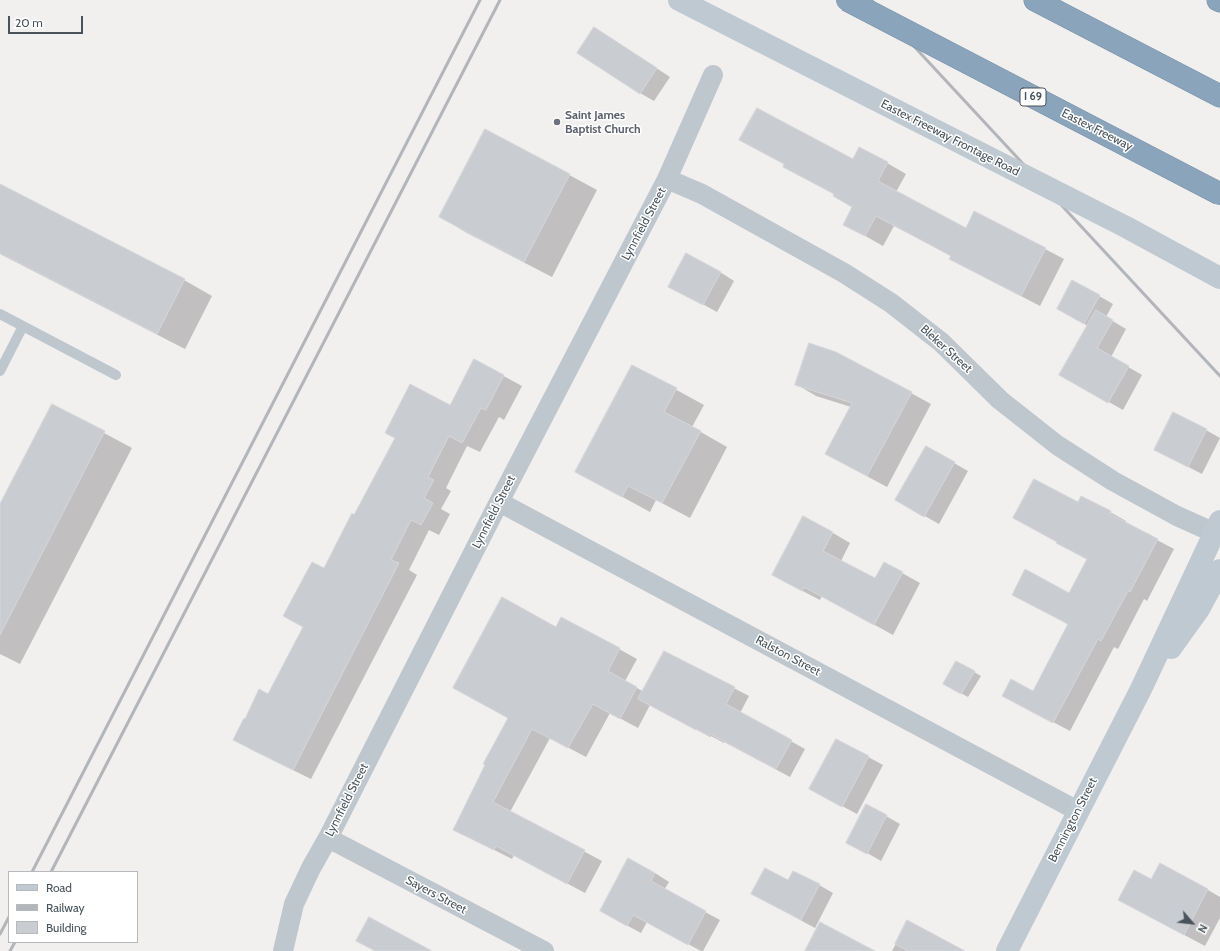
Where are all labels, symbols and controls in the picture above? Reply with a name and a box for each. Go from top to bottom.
scale bar [10,8,85,34]
text: 20 m [15,15,43,30]
road number: I 69 [1020,88,1046,106]
street label: Eastex Freeway Frontage Road [878,97,1022,179]
street label: Eastex Freeway [1059,106,1135,154]
place label: Saint James Baptist Church [565,108,641,136]
marker: Saint James Baptist Church [552,117,562,127]
street label: Lynnfield Street [619,185,669,263]
street label: Bleker Street [917,322,975,376]
street label: Lynnfield Street [469,473,519,551]
street label: Ralston Street [753,633,823,679]
street label: Lynnfield Street [322,761,372,839]
street label: Bennington Street [1046,775,1100,865]
legend [8,871,138,943]
street label: Sayers Street [403,873,469,917]
text: Road [46,880,72,895]
text: Railway [46,900,84,915]
north arrow [1172,903,1212,943]
text: Building [46,920,87,935]
text: N [1195,922,1211,935]

